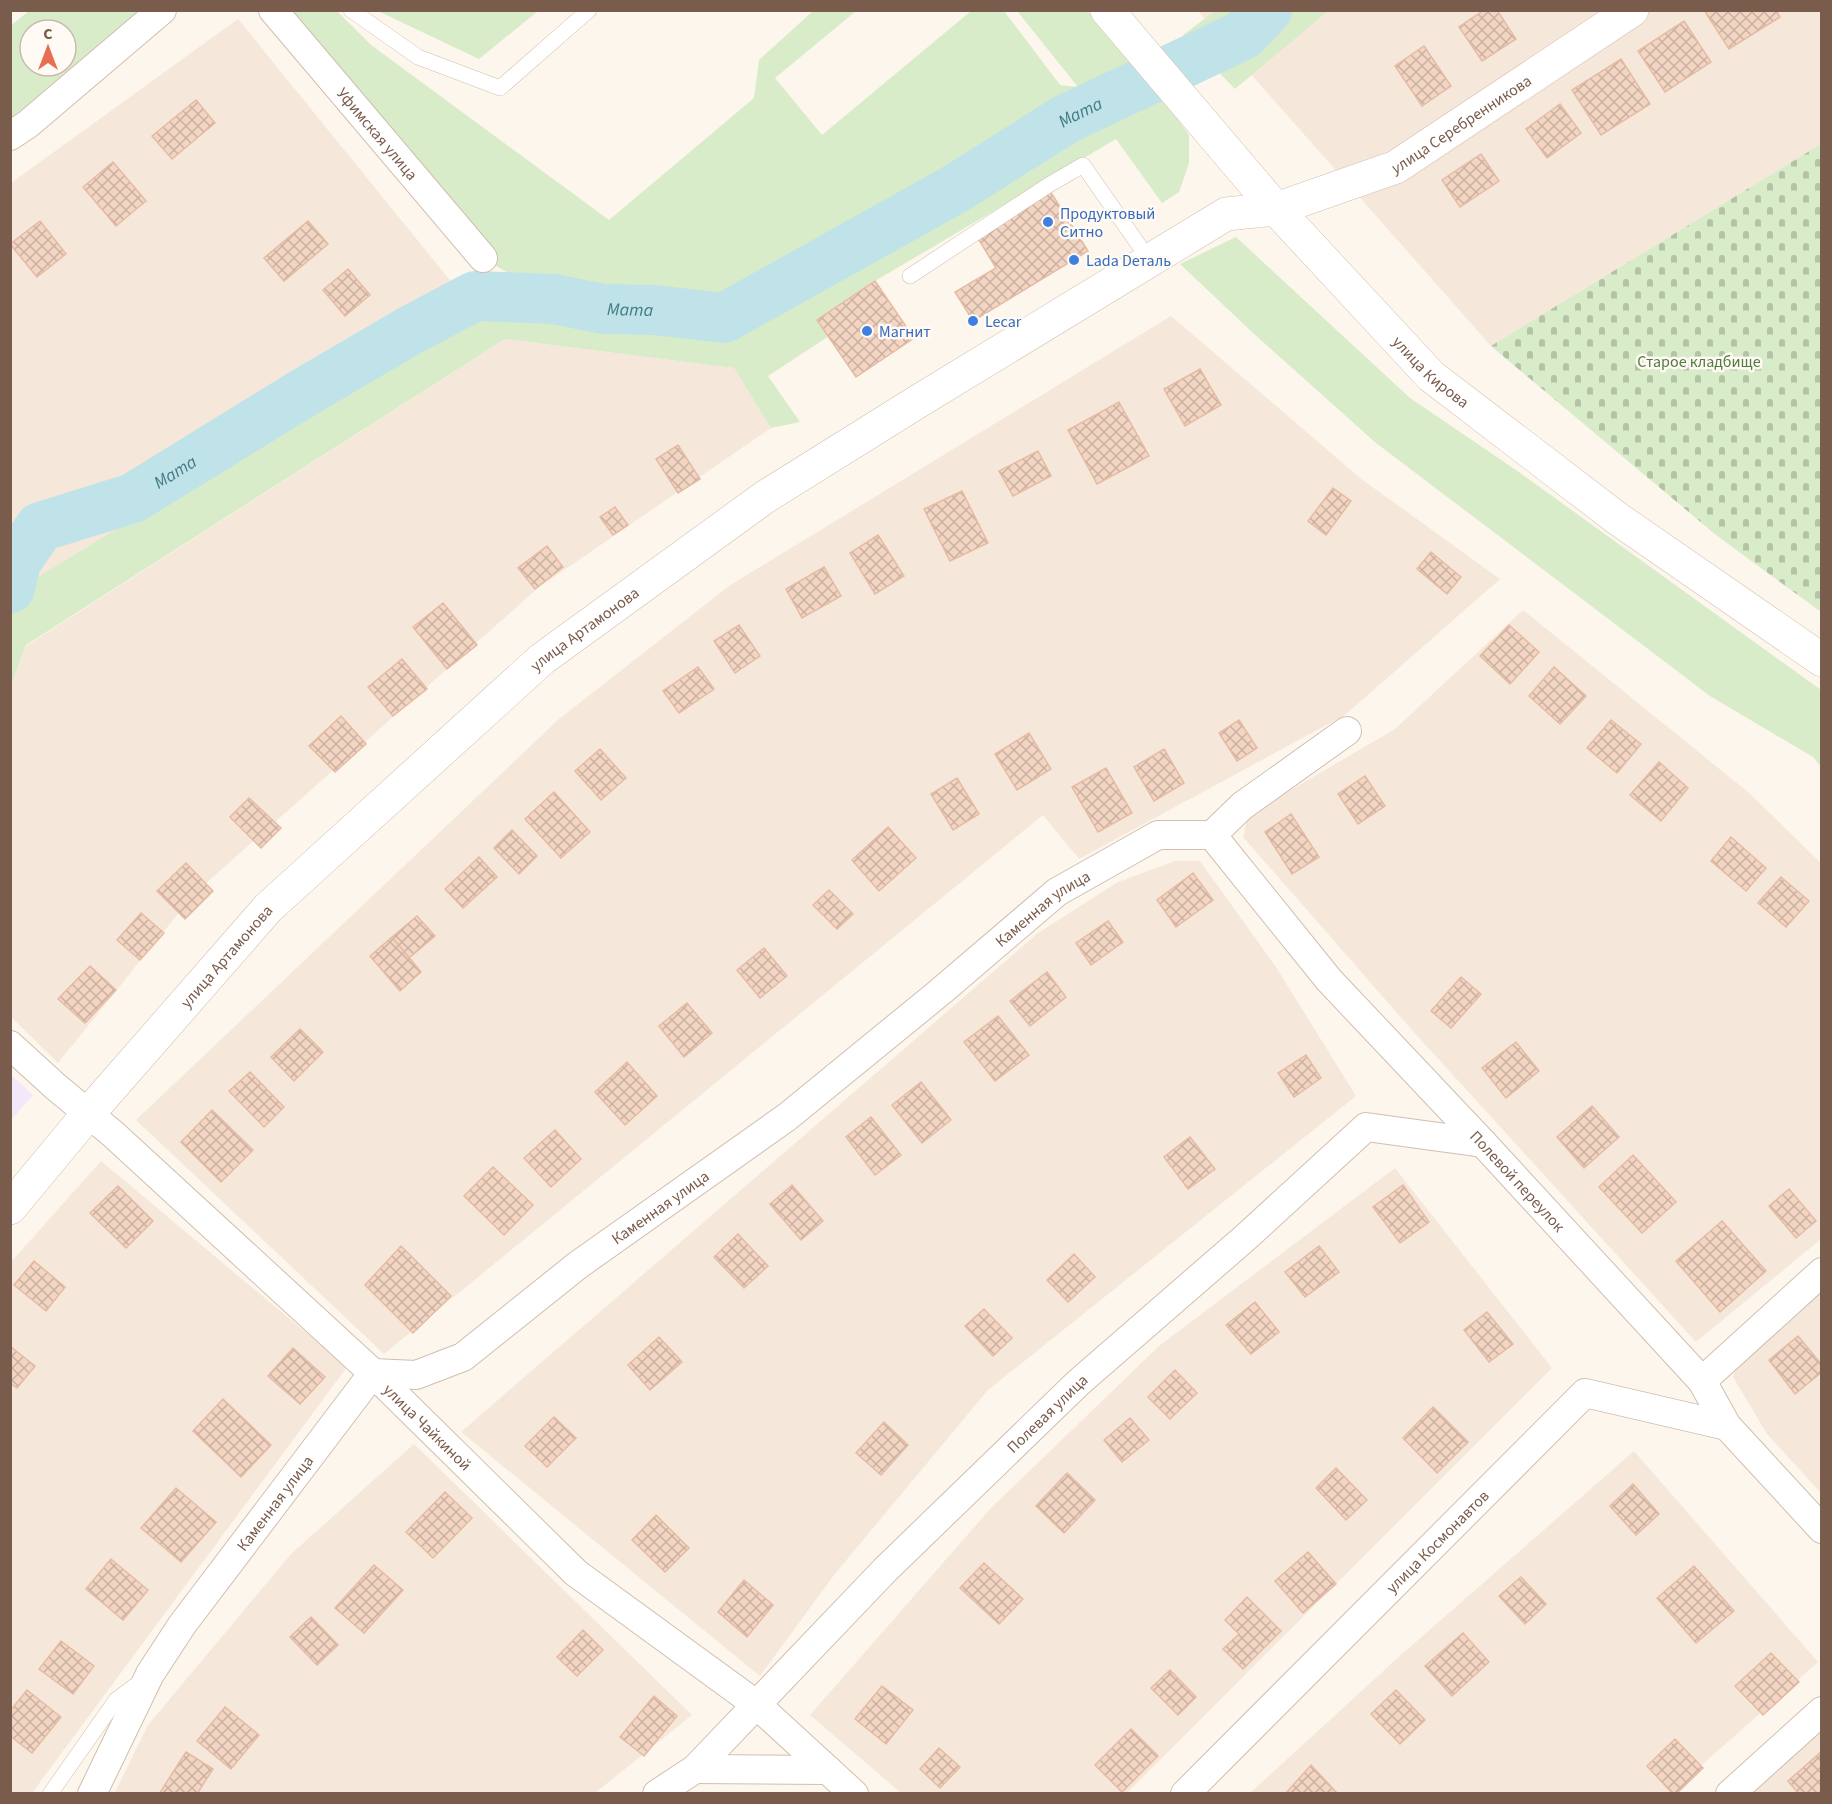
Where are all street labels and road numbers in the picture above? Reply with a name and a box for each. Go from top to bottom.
street label: улица Серебренникова [1389,70,1536,180]
street label: Уфимская улица [331,83,423,185]
street label: улица Кирова [1387,331,1473,413]
street label: улица Артамонова [526,582,644,677]
street label: Каменная улица [991,865,1094,952]
street label: улица Артамонова [176,900,278,1013]
street label: Полевой переулок [1465,1126,1569,1237]
street label: Каменная улица [607,1166,714,1250]
street label: Полевая улица [1002,1369,1093,1458]
street label: улица Чайкиной [378,1379,476,1476]
street label: Каменная улица [232,1451,319,1556]
street label: улица Космонавтов [1381,1485,1494,1599]

